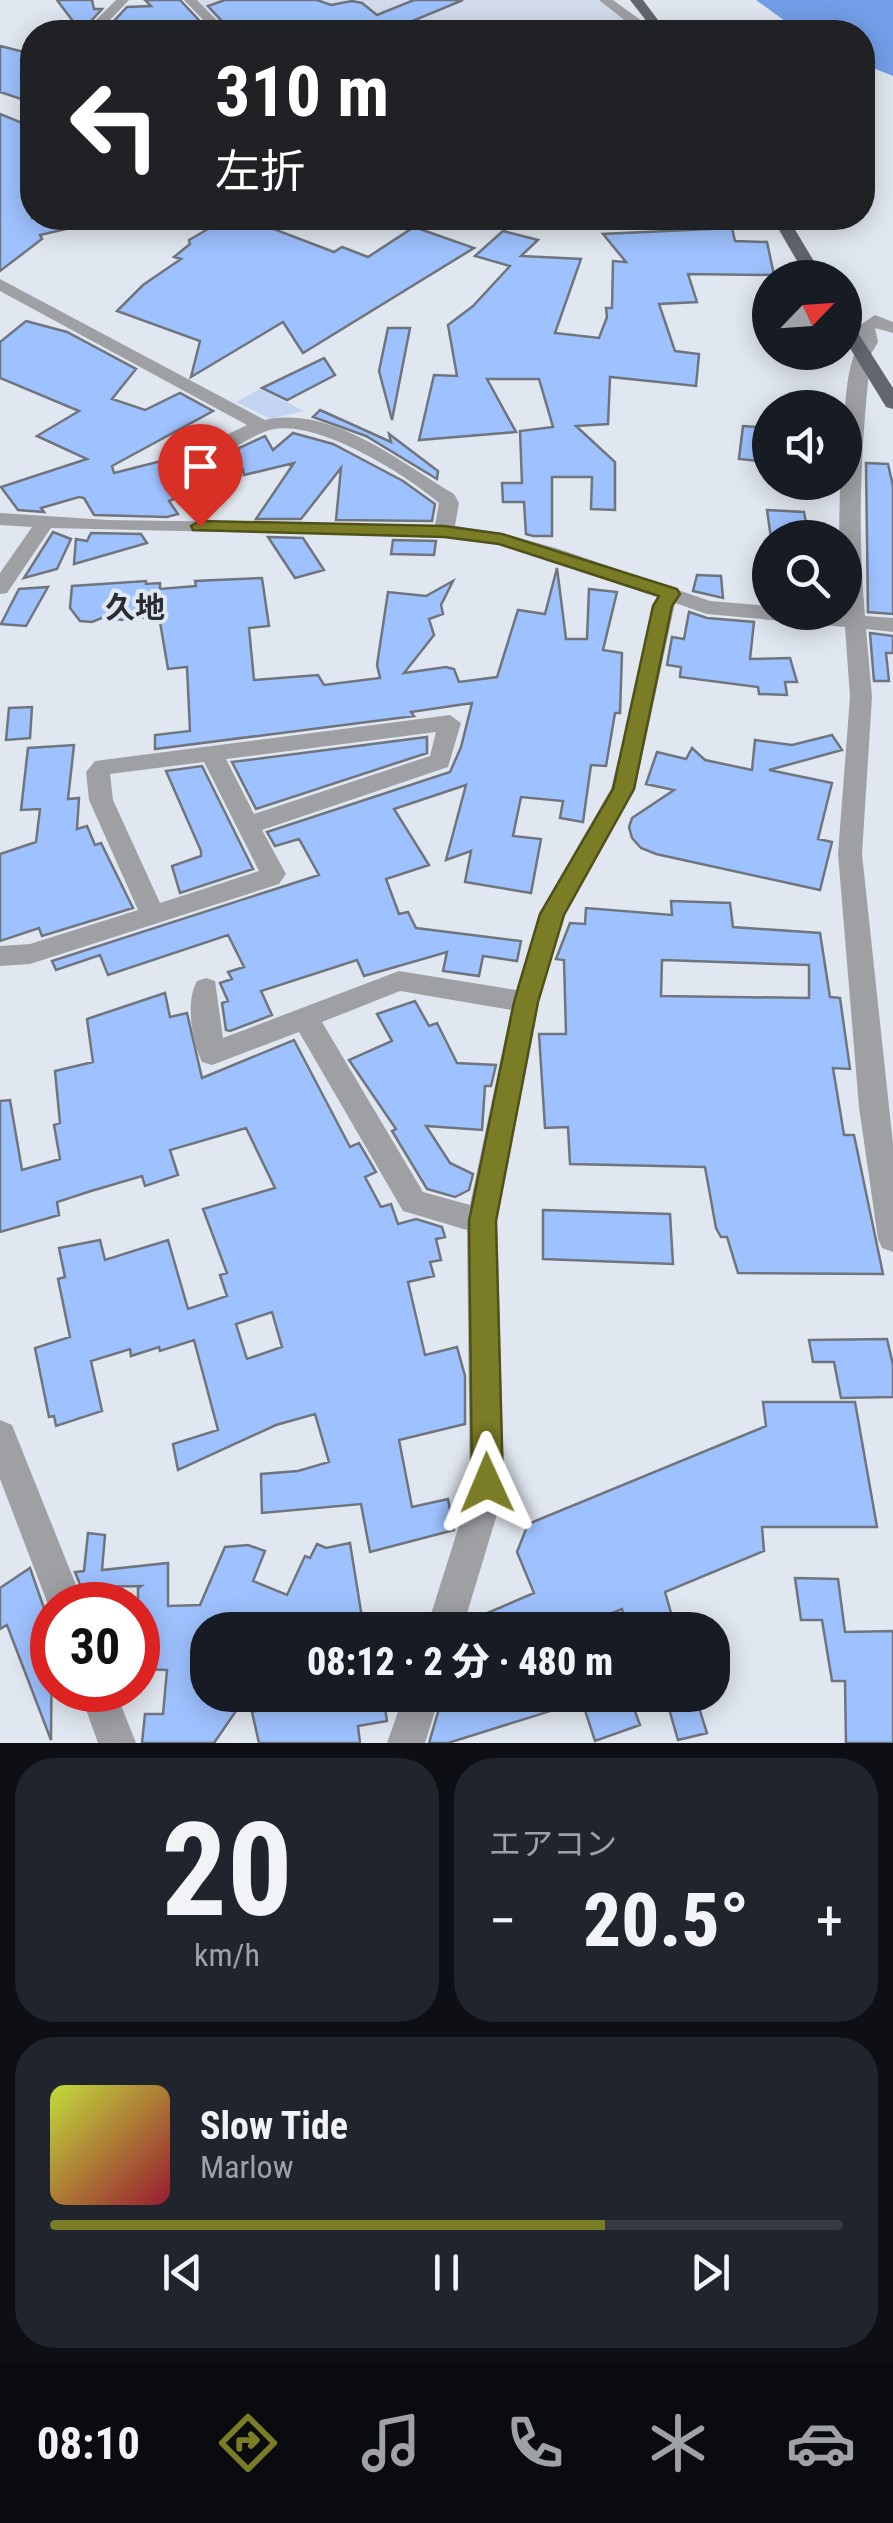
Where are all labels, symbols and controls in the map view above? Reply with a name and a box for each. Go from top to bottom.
text: 310 m [215,51,389,133]
icon: left [50,60,180,190]
text: 左折 [215,145,305,198]
north arrow [752,260,862,370]
map controls [752,260,862,630]
button: sound [752,390,862,500]
pin [158,424,243,527]
icon: arrive [173,439,228,494]
button: search [752,520,862,630]
district label: 久地 [105,590,165,625]
position arrow [435,1431,539,1535]
speed limit sign: 30 [30,1582,160,1712]
text: 08:12 · 2 分 · 480 m [307,1640,613,1684]
text: 20 [161,1794,293,1947]
text: エアコン [489,1825,617,1863]
text: 20.5° [583,1876,749,1964]
text: − [489,1889,517,1953]
text: + [816,1889,843,1953]
text: km/h [194,1936,260,1974]
text: Slow Tide [200,2104,348,2148]
text: Marlow [200,2148,293,2186]
icon: previous [155,2245,210,2300]
icon: pause [419,2245,474,2300]
icon: next [683,2245,738,2300]
icon: directions [213,2408,283,2478]
icon: music [356,2408,426,2478]
icon: phone [500,2408,570,2478]
icon: climate [643,2408,713,2478]
icon: car [786,2408,856,2478]
text: 08:10 [37,2417,140,2470]

